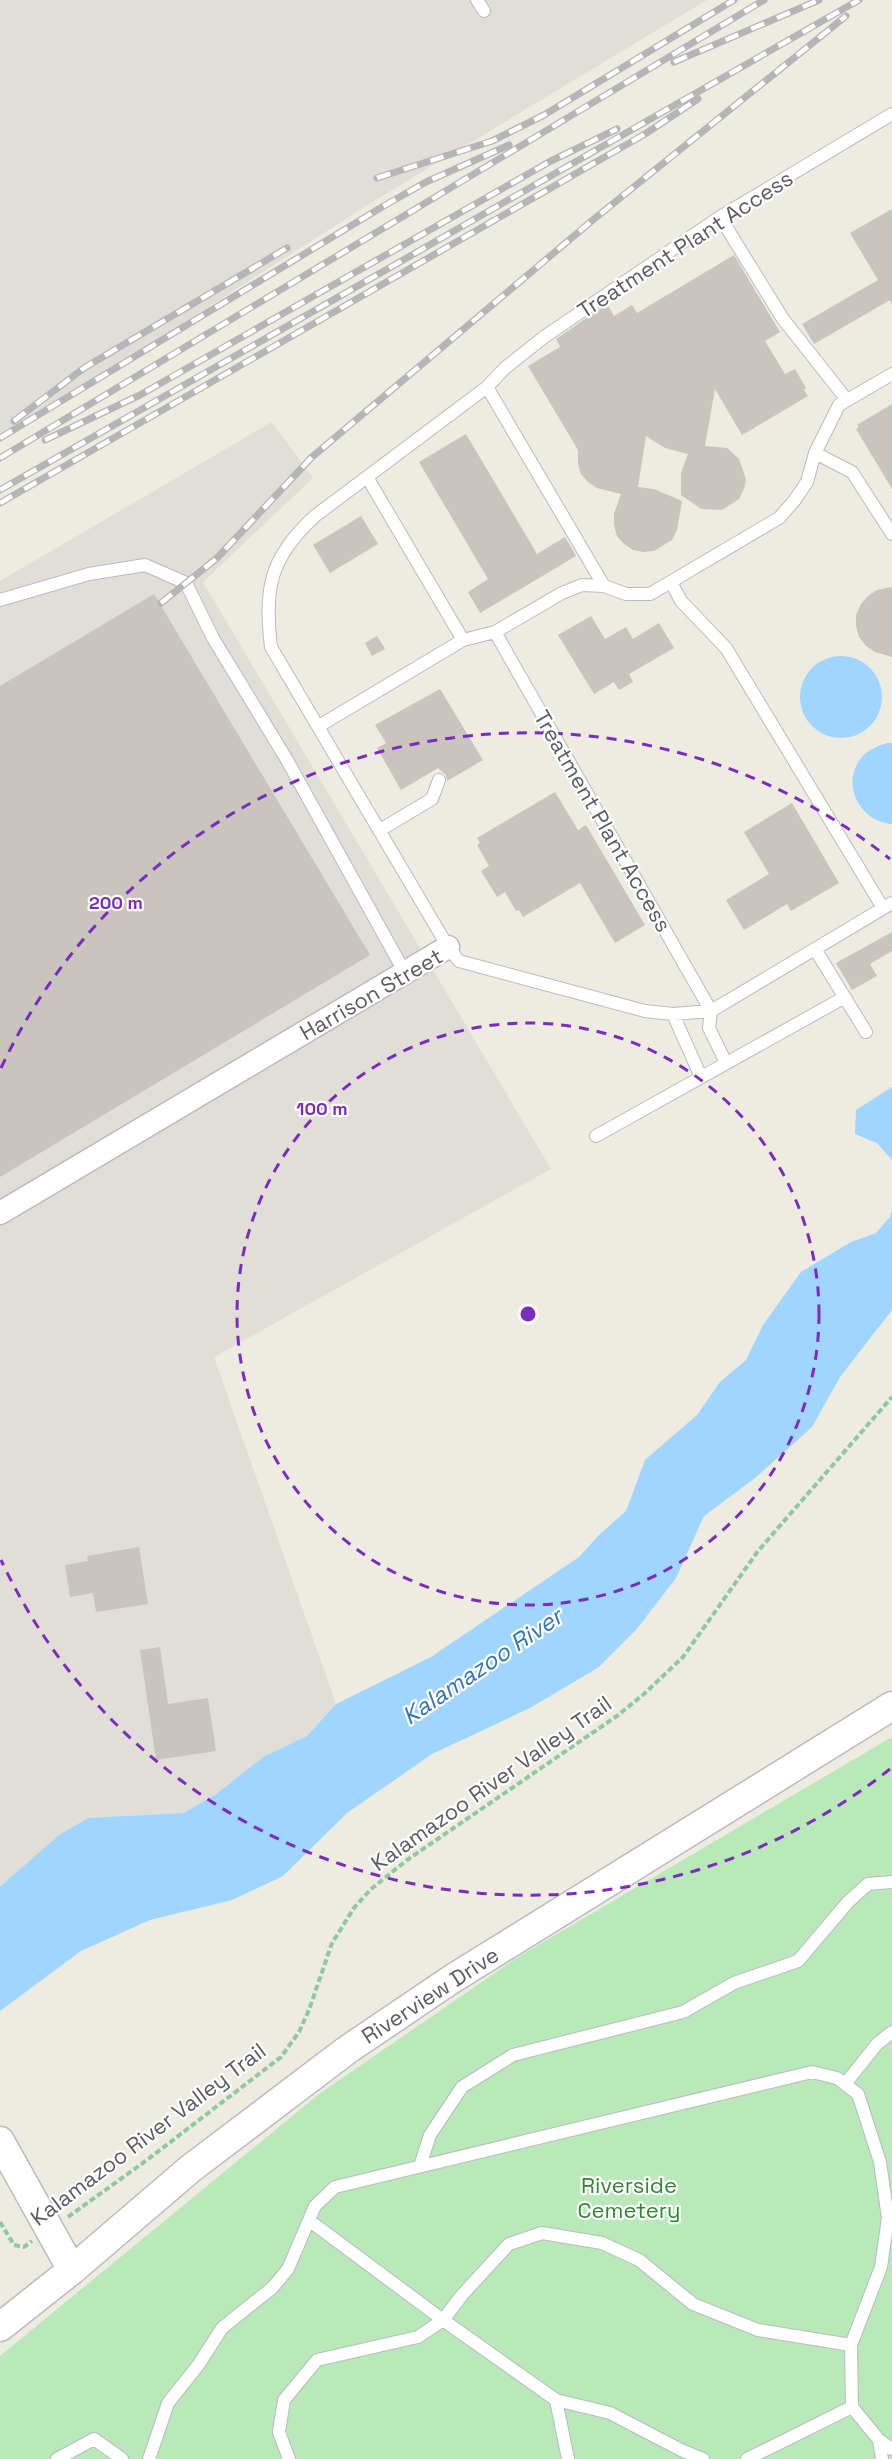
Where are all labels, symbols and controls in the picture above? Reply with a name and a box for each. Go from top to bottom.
street label: Treatment Plant Access [572,164,798,324]
street label: Treatment Plant Access [528,705,678,937]
text: 200 m [89,891,143,914]
street label: Harrison Street [294,942,448,1046]
text: 100 m [296,1097,348,1120]
centre of rings [518,1304,538,1324]
water label: Kalamazoo River [396,1599,571,1731]
street label: Kalamazoo River Valley Trail [365,1689,617,1877]
street label: Riverview Drive [356,1940,504,2050]
street label: Kalamazoo River Valley Trail [25,2036,271,2232]
park label: Riverside Cemetery [577,2171,681,2224]

